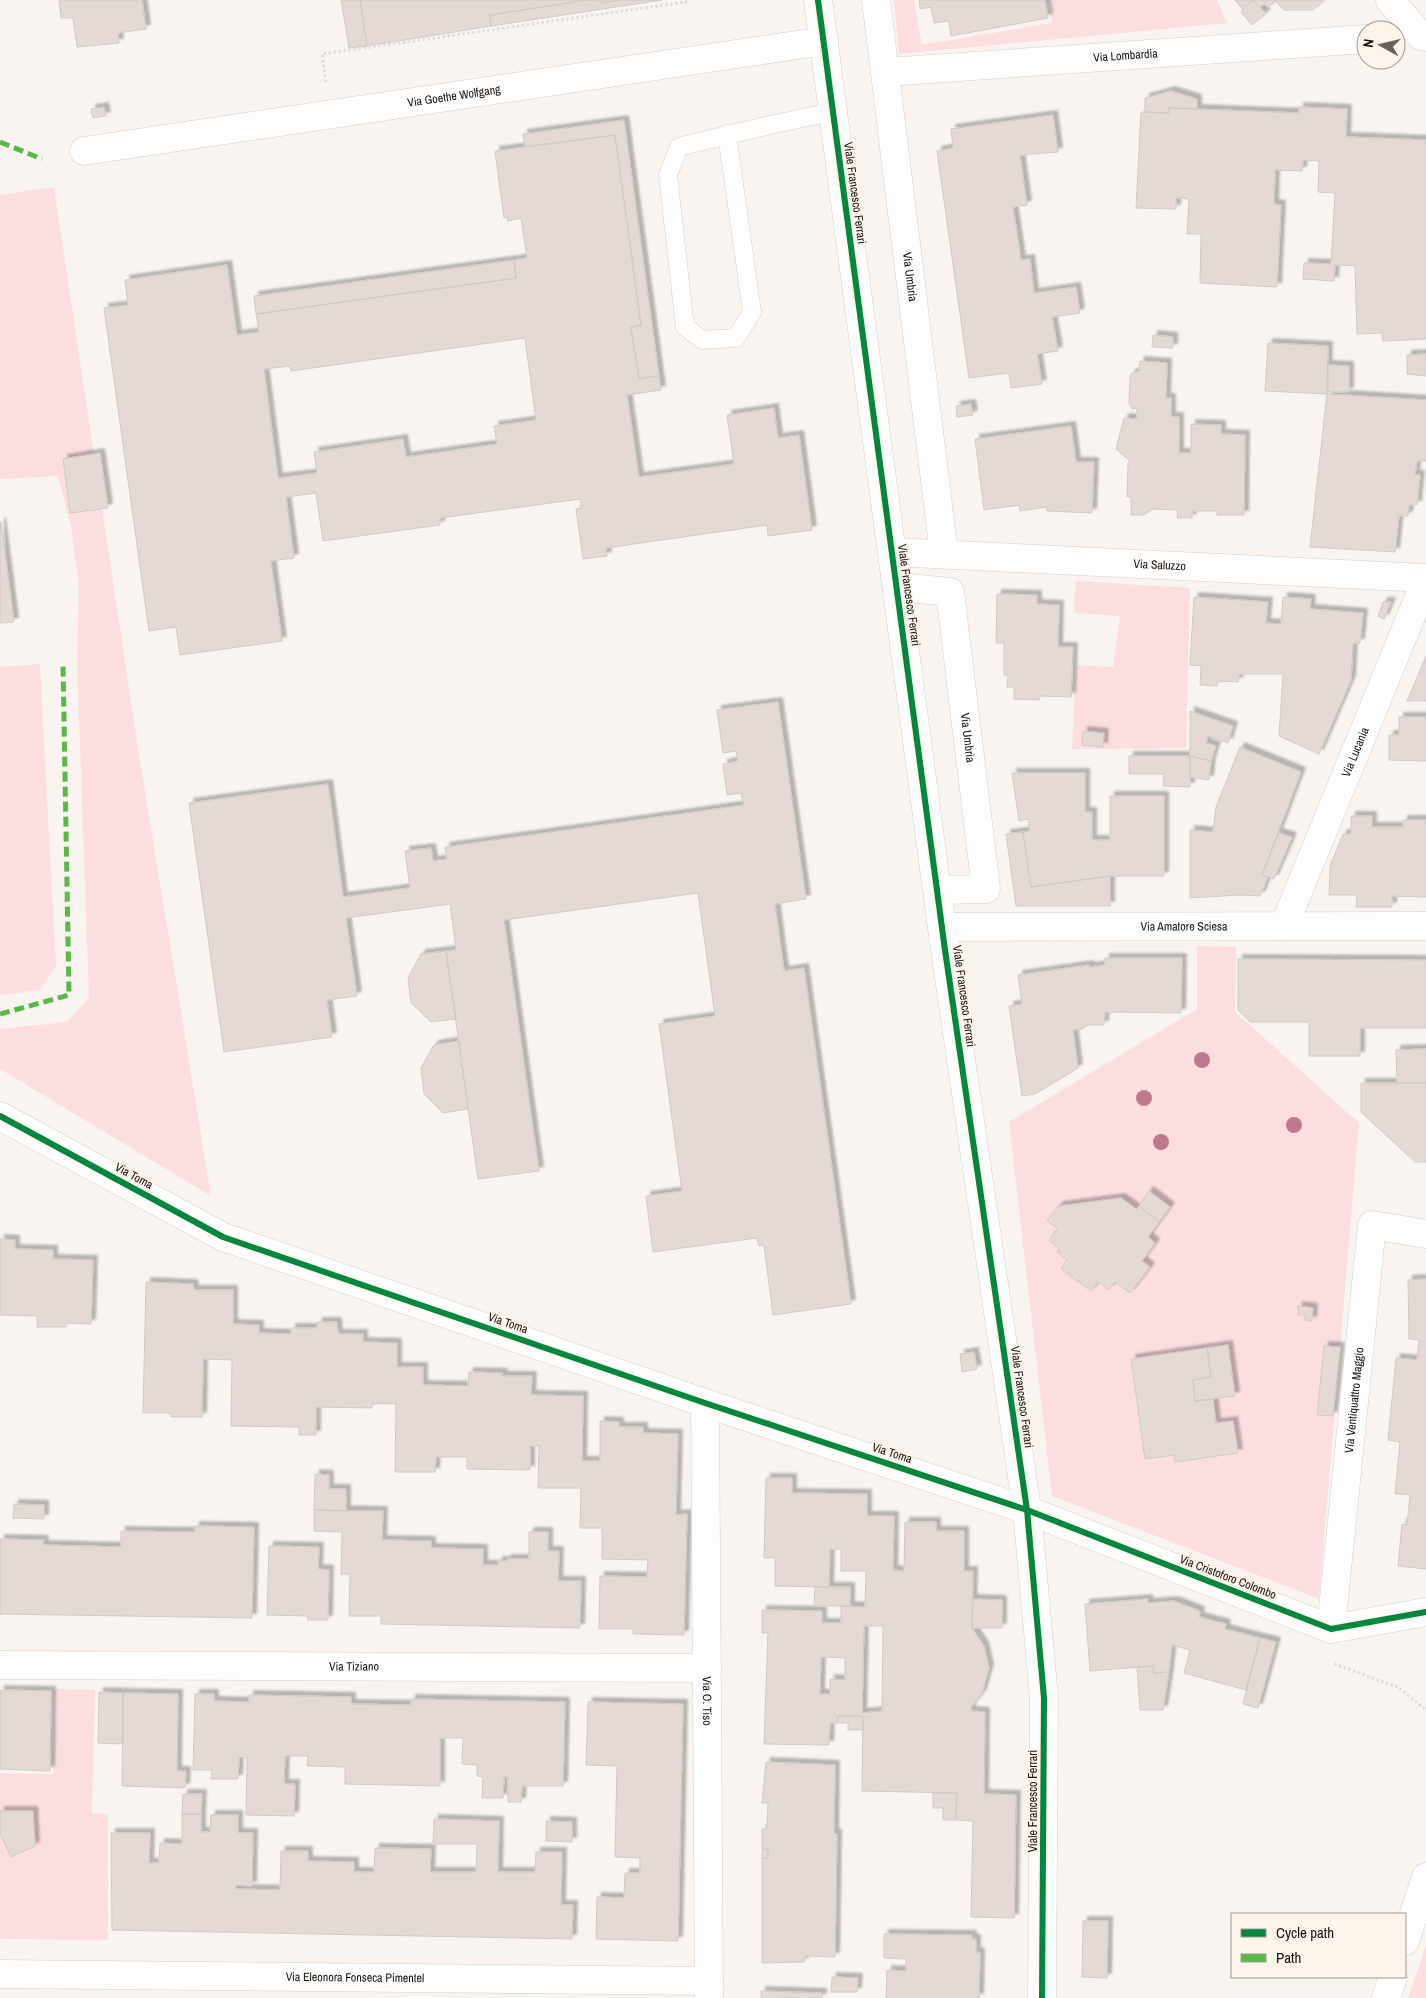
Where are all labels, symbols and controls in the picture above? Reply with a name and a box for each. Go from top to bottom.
north arrow [1356,20,1406,70]
text: N [1359,38,1378,49]
street label: Via Lombardia [1093,45,1159,66]
street label: Via Goethe Wolfgang [406,81,502,111]
street label: Viale Francesco Ferrari [840,141,870,245]
street label: Via Umbria [899,251,921,303]
street label: Viale Francesco Ferrari [894,543,924,647]
street label: Via Saluzzo [1133,556,1186,574]
street label: Via Umbria [957,712,979,764]
street label: Via Lucania [1338,724,1373,779]
street label: Via Amatore Sciesa [1140,918,1228,935]
street label: Viale Francesco Ferrari [949,944,979,1048]
street label: Via Toma [112,1159,156,1193]
street label: Via Toma [486,1309,531,1337]
street label: Viale Francesco Ferrari [1007,1345,1037,1449]
street label: Via Ventiquattro Maggio [1341,1347,1368,1454]
street label: Via Toma [870,1439,915,1467]
street label: Via Cristoforo Colombo [1177,1551,1279,1603]
street label: Via Tiziano [329,1658,379,1675]
street label: Via O. Tiso [699,1676,715,1726]
street label: Viale Francesco Ferrari [1025,1750,1041,1852]
legend [1231,1913,1406,1978]
text: Cycle path [1276,1922,1334,1943]
text: Path [1276,1947,1301,1968]
street label: Via Eleonora Fonseca Pimentel [286,1969,424,1986]

